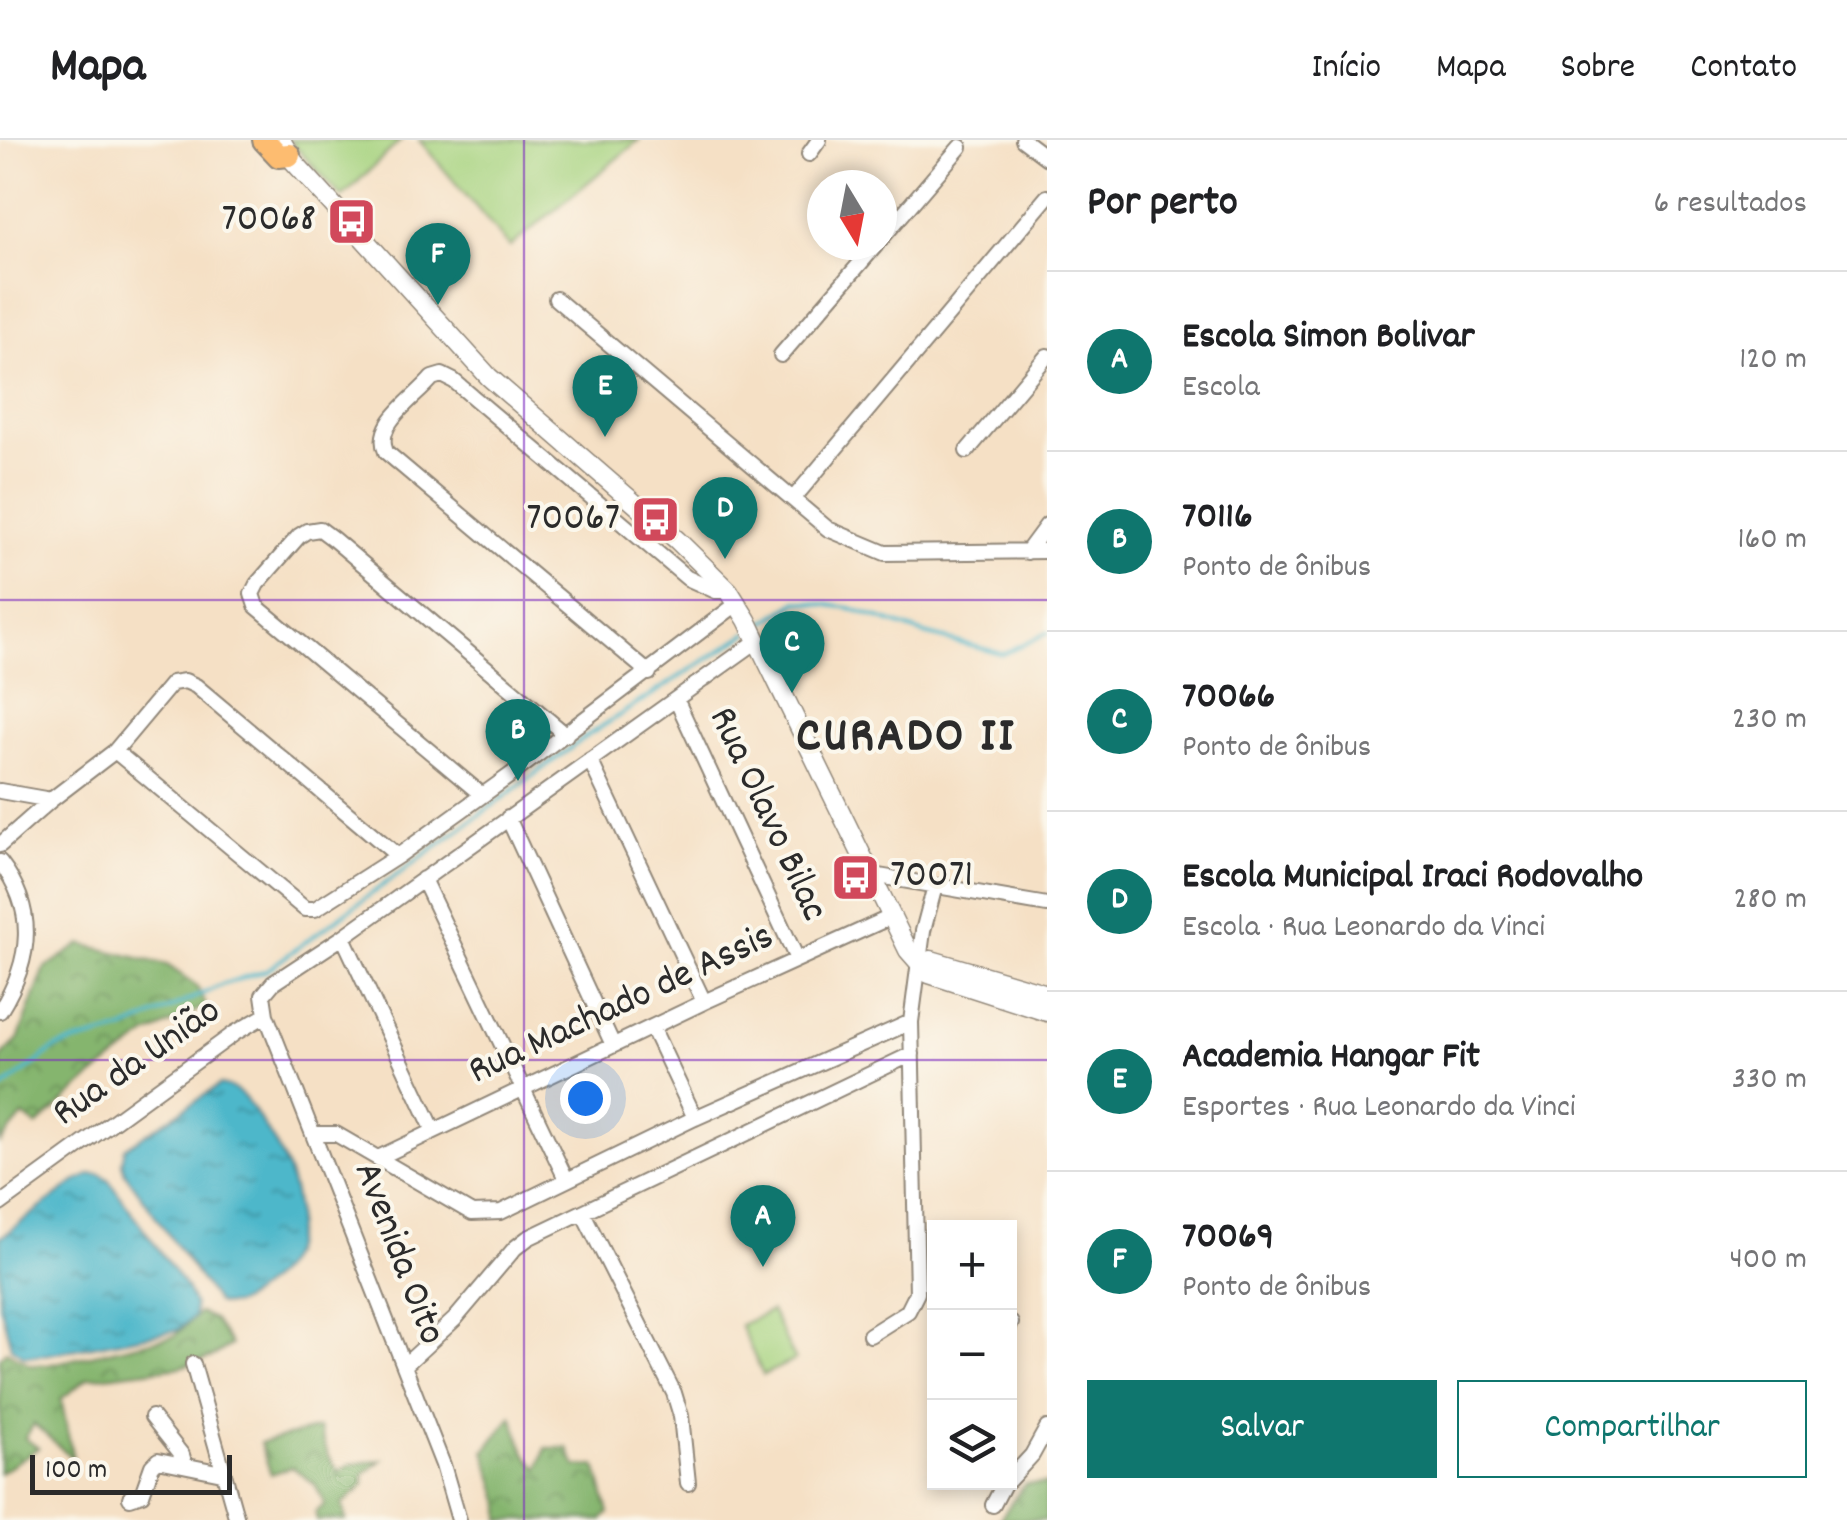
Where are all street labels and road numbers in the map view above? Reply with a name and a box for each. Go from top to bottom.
street label: Rua Olavo Bilac [692,699,840,931]
street label: Rua Machado de Assis [460,910,784,1102]
street label: Rua da União [42,985,234,1143]
street label: Avenida Oito [336,1154,458,1354]

